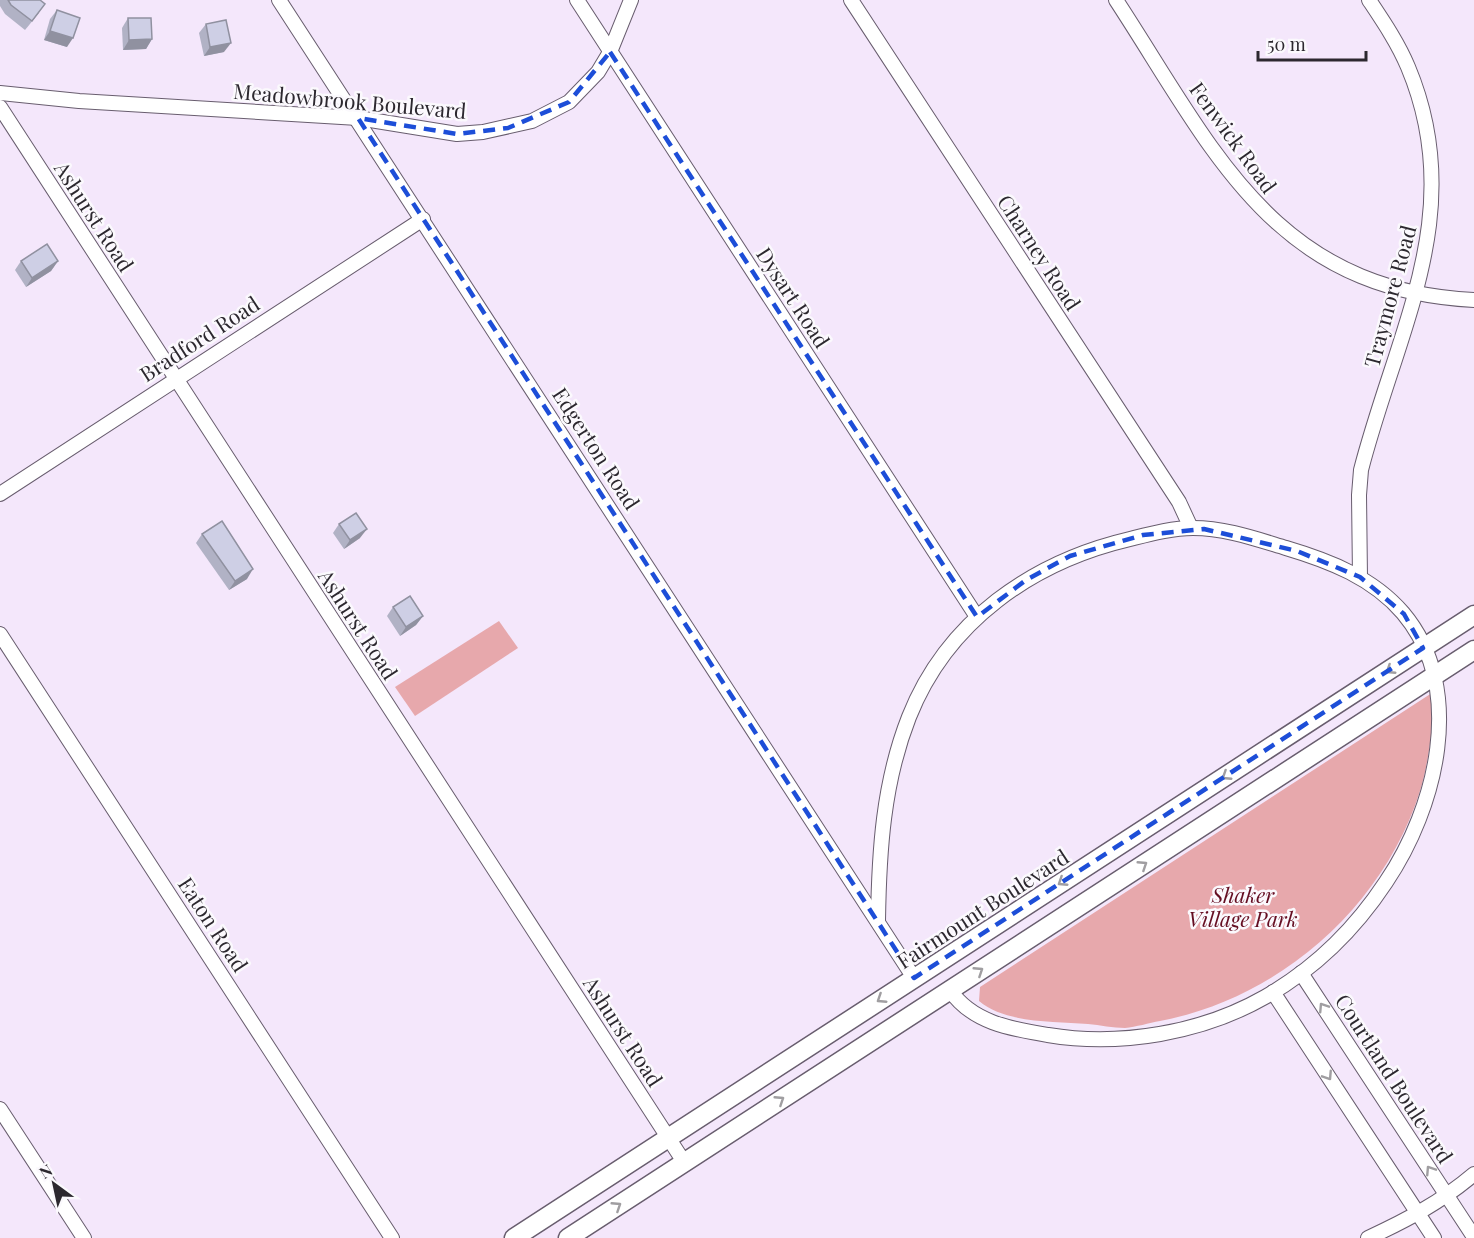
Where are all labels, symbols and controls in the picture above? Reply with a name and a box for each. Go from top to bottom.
scale bar [1258,24,1366,62]
text: 50 m [1267,32,1306,56]
street label: Meadowbrook Boulevard [232,76,468,124]
street label: Fenwick Road [1184,76,1284,198]
street label: Ashurst Road [48,155,141,276]
street label: Charney Road [992,189,1088,315]
street label: Traymore Road [1357,222,1421,370]
street label: Dysart Road [751,241,837,353]
street label: Bradford Road [134,289,264,387]
street label: Edgerton Road [547,382,647,514]
street label: Ashurst Road [312,563,405,684]
one-way arrow [1385,662,1396,673]
one-way arrow [1222,768,1232,780]
street label: Fairmount Boulevard [891,842,1073,974]
one-way arrow [1136,861,1147,872]
street label: Eaton Road [173,871,255,977]
one-way arrow [1058,875,1069,886]
park label: Shaker Village Park [1188,880,1298,932]
one-way arrow [972,967,983,978]
street label: Ashurst Road [577,970,670,1091]
street label: Courtland Boulevard [1330,988,1460,1168]
one-way arrow [877,992,887,1004]
one-way arrow [1319,1003,1331,1013]
one-way arrow [1321,1069,1332,1080]
one-way arrow [773,1096,784,1107]
north arrow [24,1154,84,1214]
text: N [35,1159,56,1183]
one-way arrow [1426,1166,1438,1176]
one-way arrow [610,1202,621,1213]

